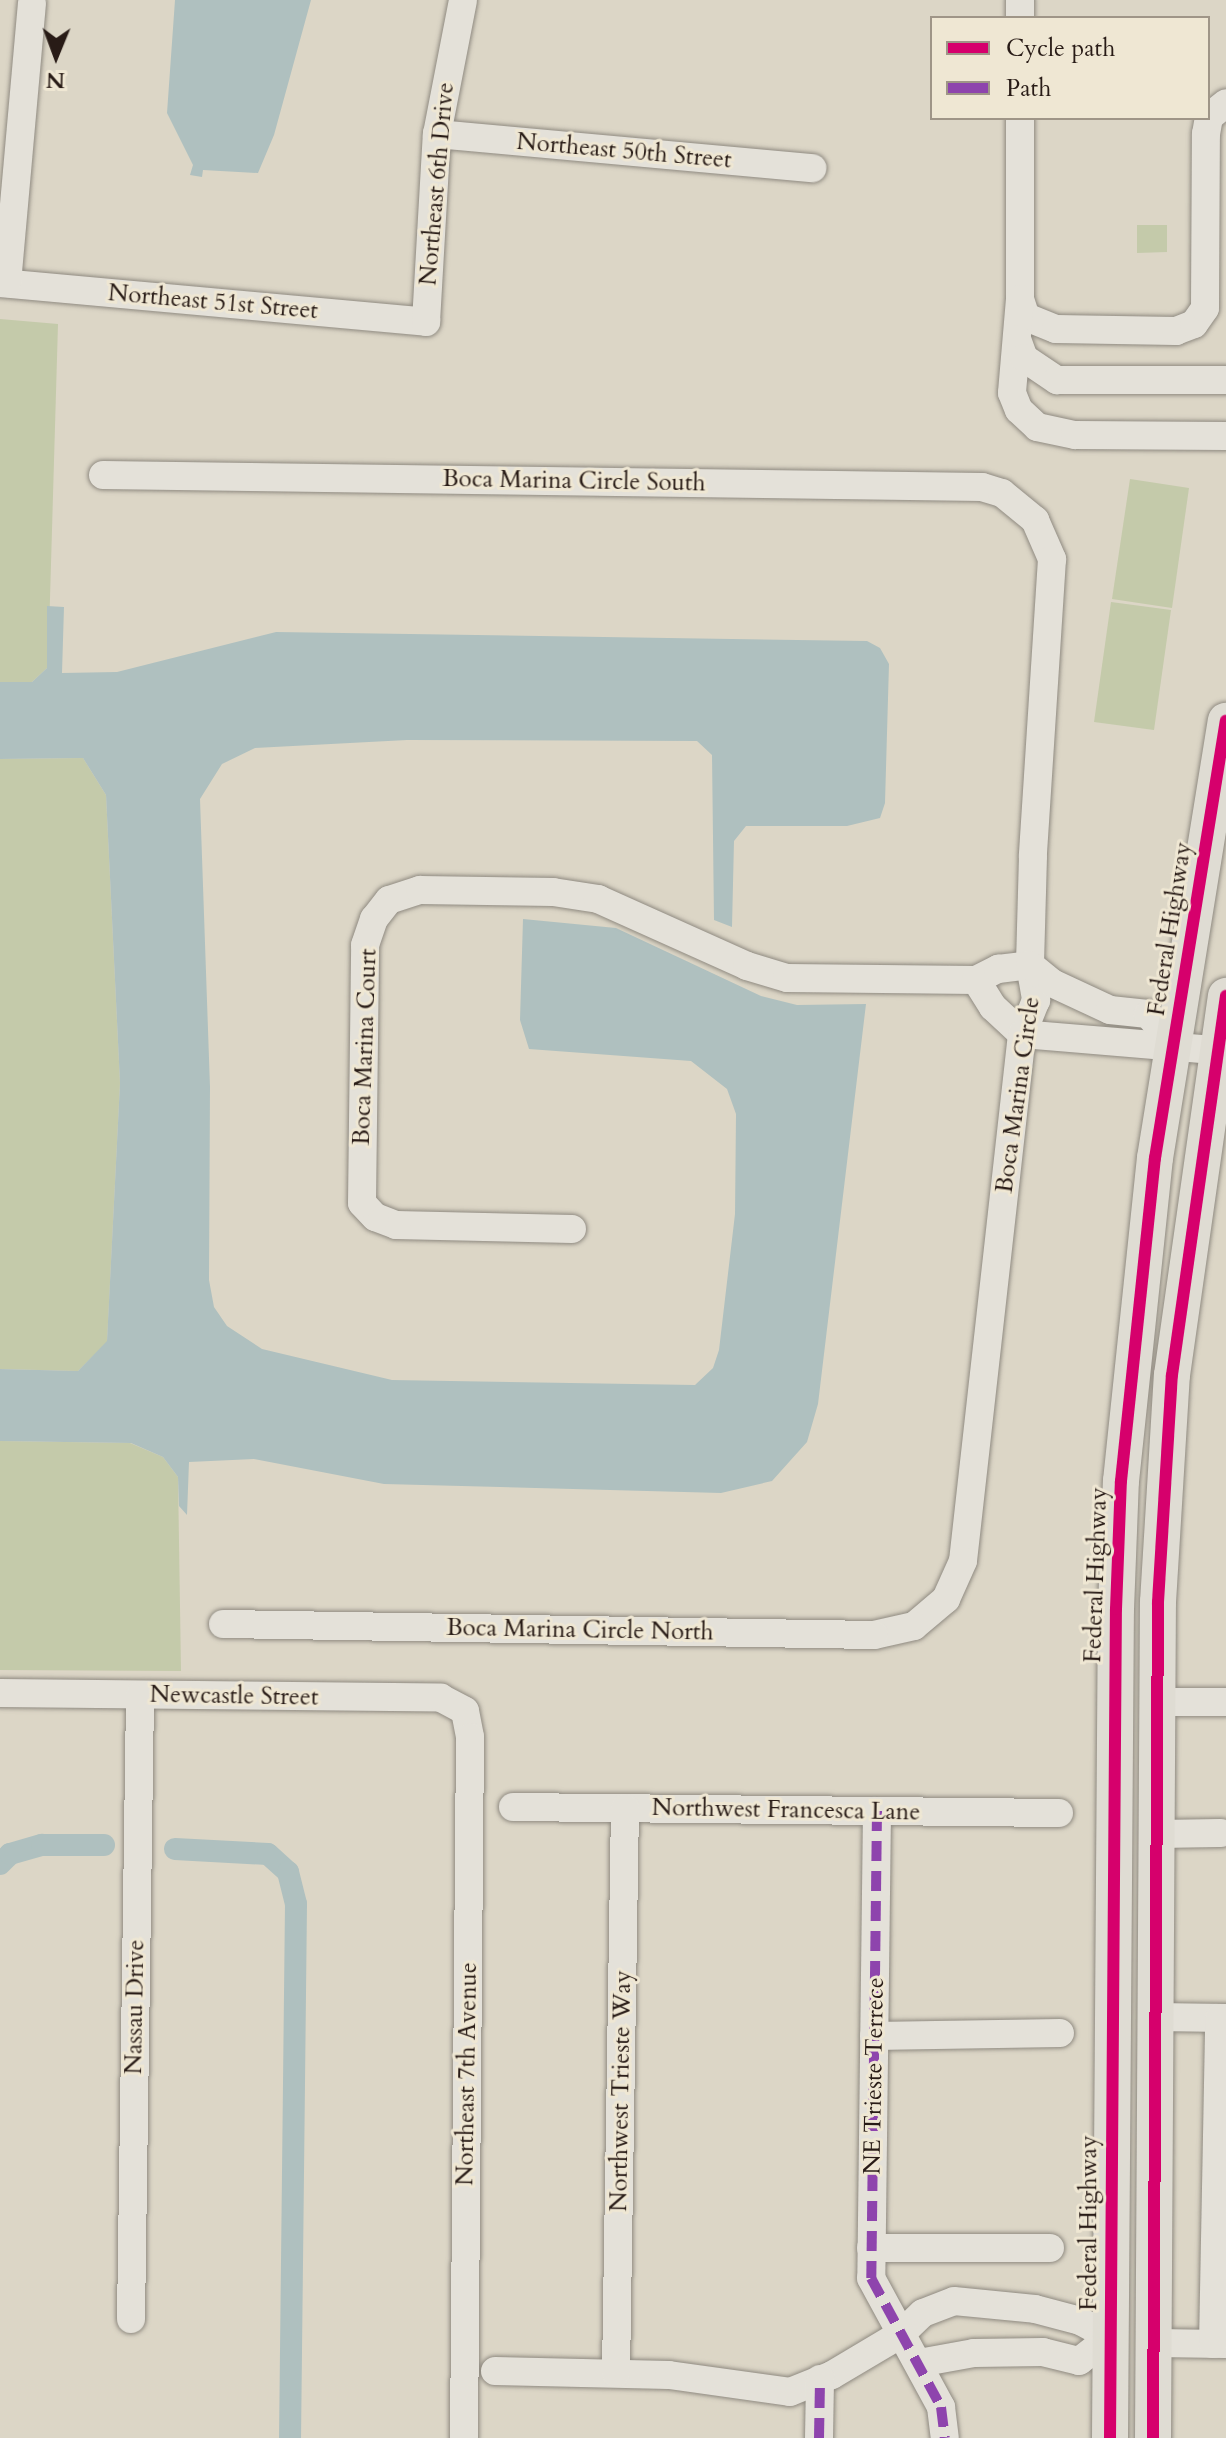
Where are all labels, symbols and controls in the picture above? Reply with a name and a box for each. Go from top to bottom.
north arrow [16,16,96,96]
legend [930,16,1210,120]
text: Cycle path [1006,32,1115,65]
text: N [46,65,65,95]
text: Path [1006,72,1051,105]
street label: Northeast 6th Drive [414,81,460,287]
street label: Northeast 50th Street [515,127,733,175]
street label: Northeast 51st Street [107,278,319,326]
street label: Boca Marina Circle South [442,464,706,498]
street label: Federal Highway [1142,840,1198,1018]
street label: Boca Marina Court [347,948,383,1146]
street label: Boca Marina Circle [990,995,1046,1195]
street label: Federal Highway [1079,1487,1113,1663]
street label: Boca Marina Circle North [446,1613,714,1647]
street label: Newcastle Street [149,1680,319,1712]
street label: Northwest Francesca Lane [651,1793,921,1827]
street label: Nassau Drive [119,1939,151,2075]
street label: Northeast 7th Avenue [451,1962,483,2186]
street label: Northwest Trieste Way [604,1970,638,2212]
street label: NE Trieste Terrece [858,1977,890,2175]
street label: Federal Highway [1075,2135,1103,2311]

